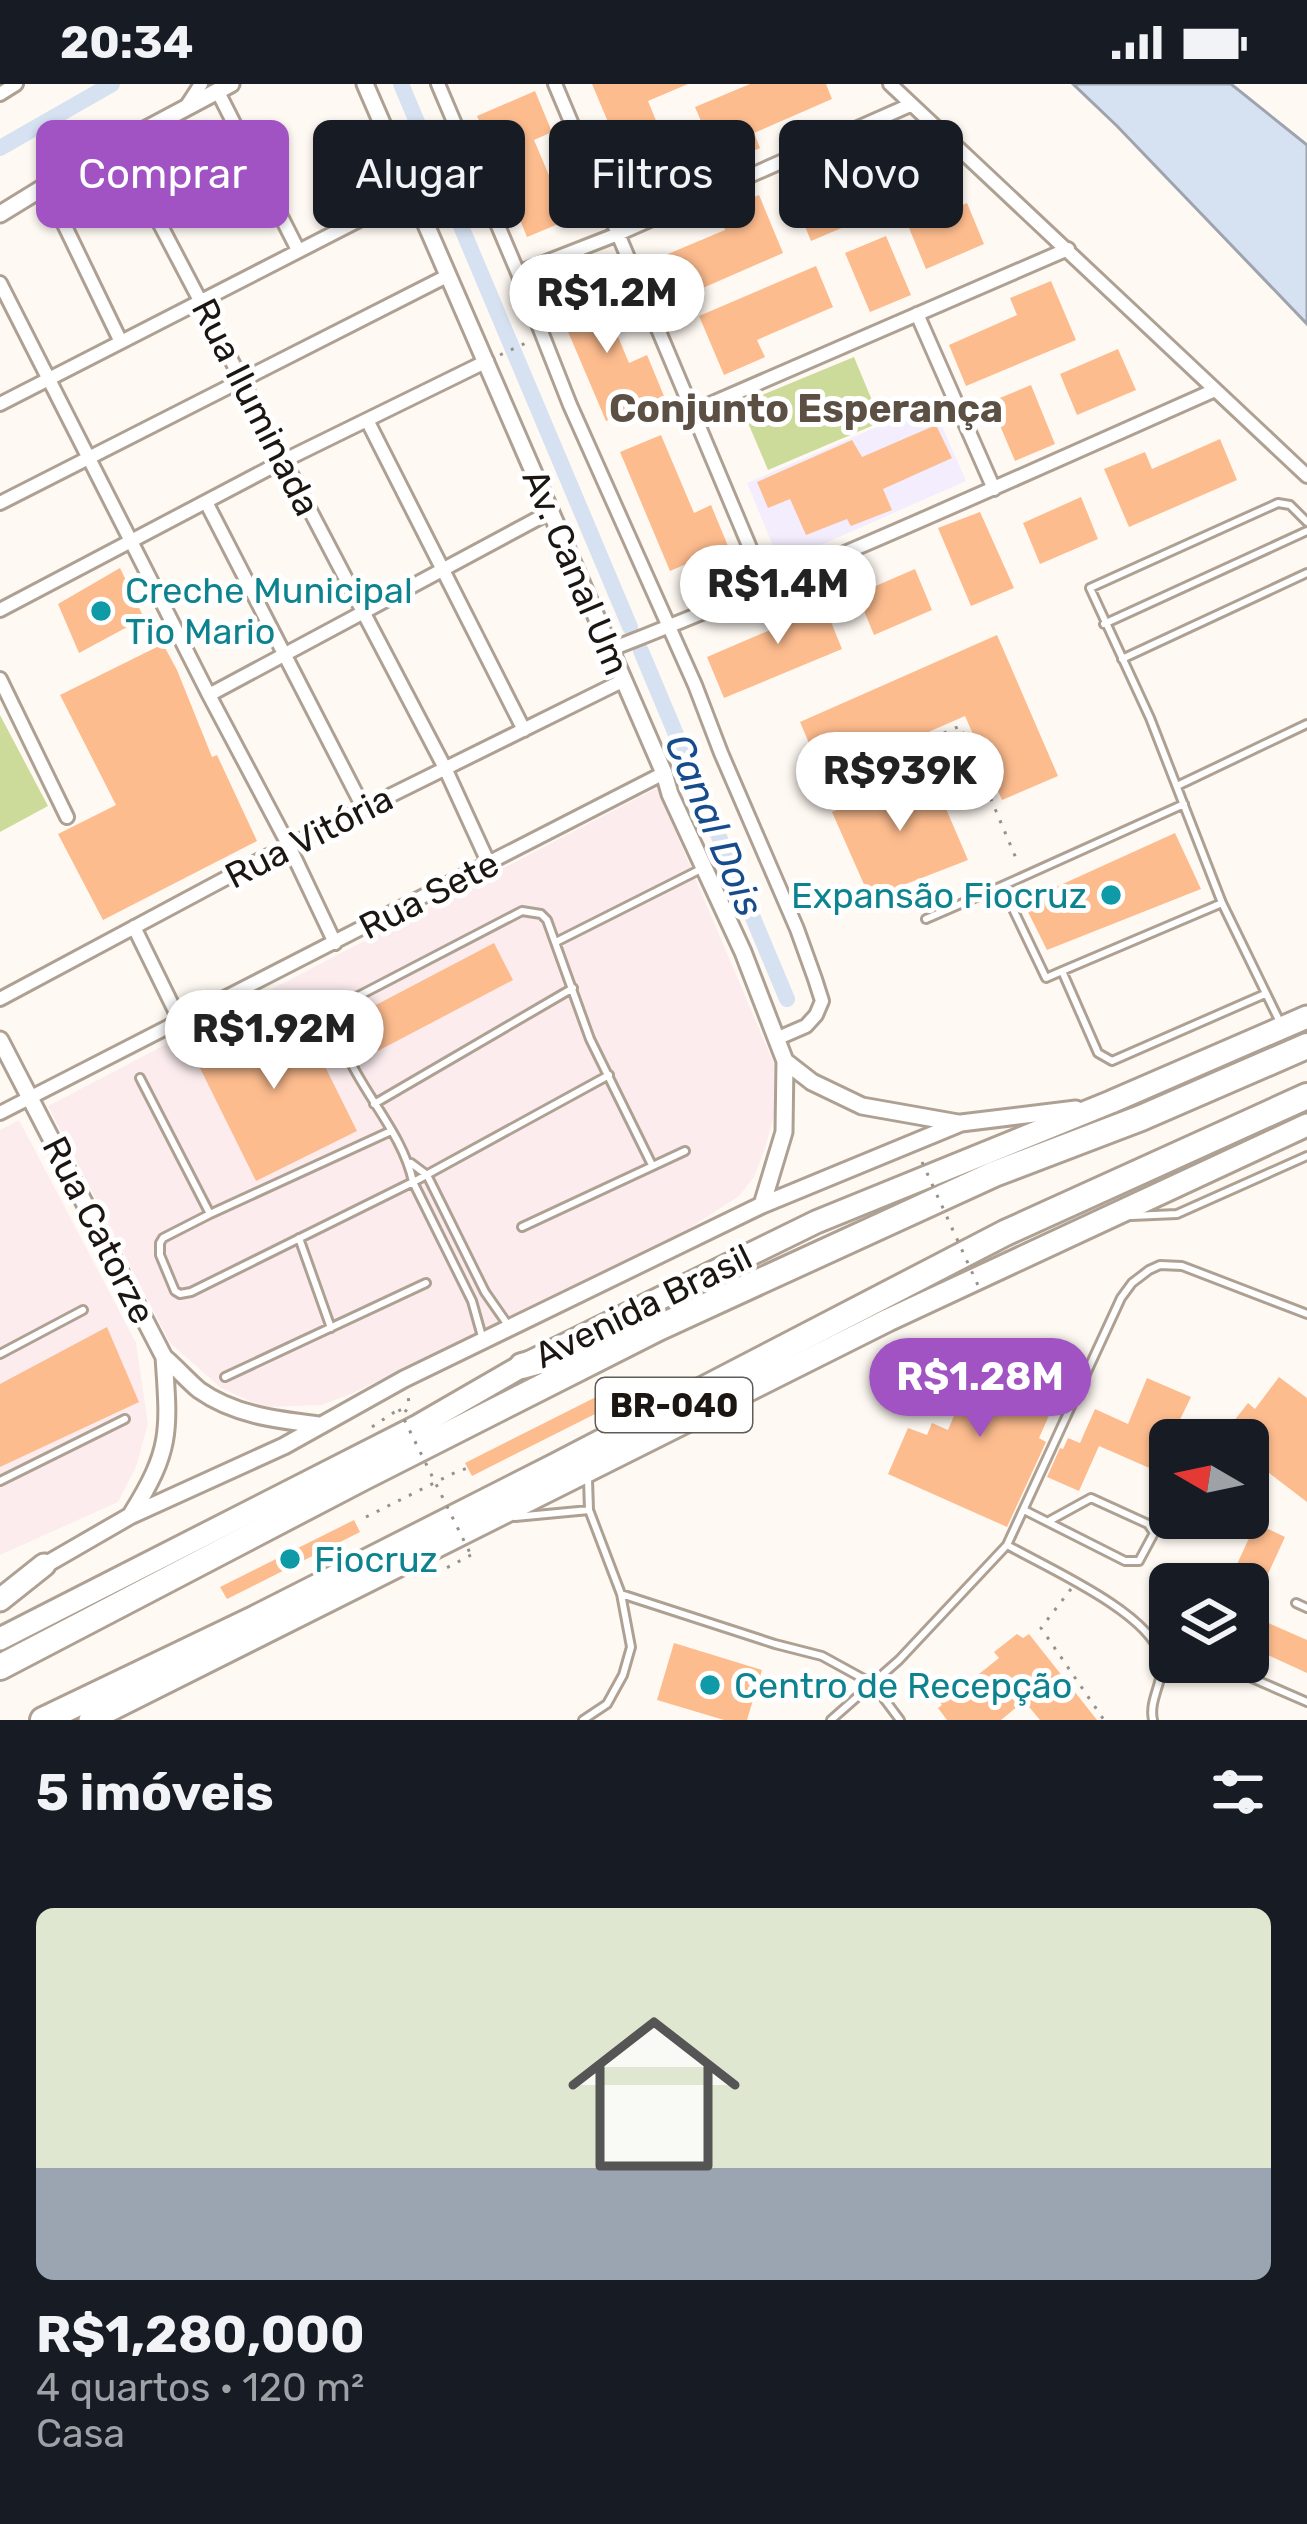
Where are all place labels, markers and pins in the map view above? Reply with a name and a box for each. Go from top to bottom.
pin: R$1.2M [509,254,705,356]
pin: R$1.4M [680,545,876,647]
place label: Creche Municipal Tio Mario [125,569,413,653]
marker: Creche Municipal Tio Mario [88,598,114,624]
pin: R$939K [802,732,998,834]
place label: Expansão Fiocruz [791,874,1087,917]
marker: Expansão Fiocruz [1098,882,1124,908]
pin: R$1.92M [163,990,385,1092]
pin: R$1.28M [869,1338,1091,1440]
place label: Fiocruz [314,1538,438,1581]
marker: Fiocruz [277,1546,303,1572]
place label: Centro de Recepção [734,1664,1072,1707]
marker: Centro de Recepção [697,1672,723,1698]

